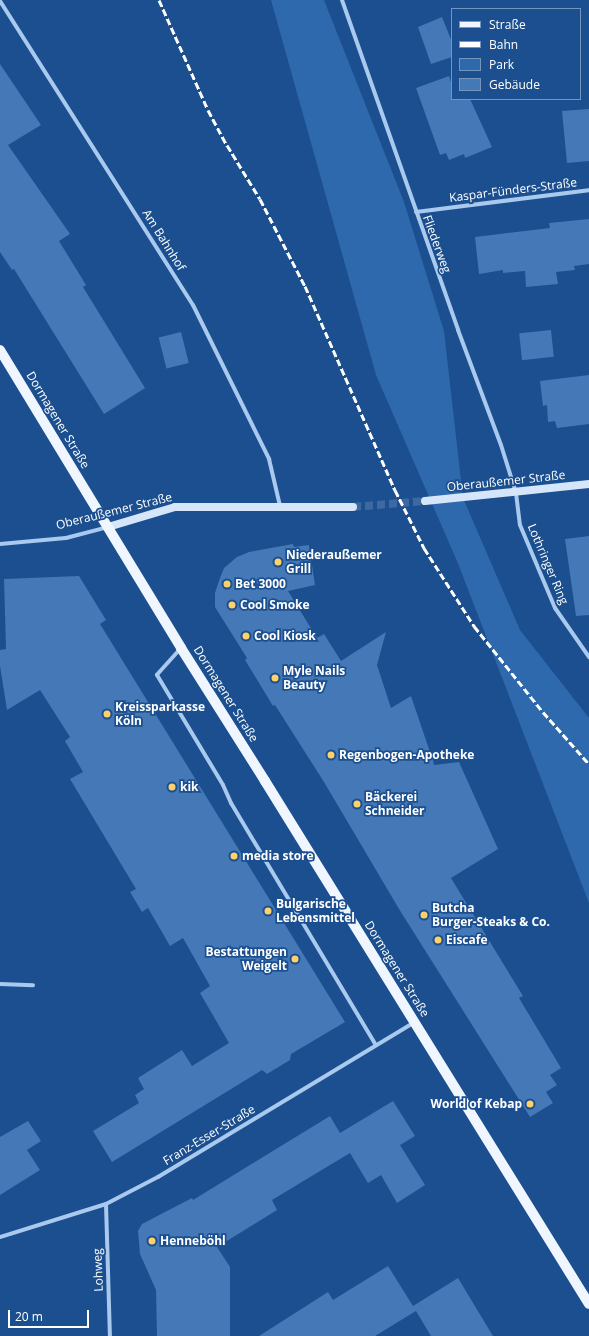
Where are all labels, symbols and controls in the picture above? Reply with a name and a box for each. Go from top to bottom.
legend [451,8,581,100]
text: Straße [489,16,526,33]
text: Bahn [489,36,518,53]
text: Park [489,56,514,73]
text: Gebäude [489,76,540,93]
street label: Kaspar-Fünders-Straße [448,175,578,205]
street label: Am Bahnhof [139,207,189,273]
street label: Fliederweg [420,213,454,275]
street label: Dormagener Straße [23,369,93,471]
street label: Oberaußemer Straße [446,468,566,494]
street label: Oberaußemer Straße [54,490,174,532]
street label: Lothringer Ring [525,522,571,606]
place label: Niederaußemer Grill [286,548,382,576]
marker: Niederaußemer Grill [273,557,283,567]
place label: Bet 3000 [235,577,286,591]
marker: Bet 3000 [222,579,232,589]
place label: Cool Smoke [240,598,310,612]
marker: Cool Smoke [227,600,237,610]
place label: Cool Kiosk [254,629,316,643]
marker: Cool Kiosk [241,631,251,641]
street label: Dormagener Straße [191,643,261,745]
place label: Myle Nails Beauty [283,664,345,692]
marker: Myle Nails Beauty [270,673,280,683]
place label: Kreissparkasse Köln [115,700,205,728]
marker: Kreissparkasse Köln [102,709,112,719]
place label: Regenbogen-Apotheke [339,748,474,762]
marker: Regenbogen-Apotheke [326,750,336,760]
place label: kik [180,780,199,794]
marker: kik [167,782,177,792]
place label: Bäckerei Schneider [365,790,424,818]
marker: Bäckerei Schneider [352,799,362,809]
place label: media store [242,849,314,863]
marker: media store [229,851,239,861]
place label: Bulgarische Lebensmittel [276,897,355,925]
place label: Butcha Burger-Steaks & Co. [432,901,550,929]
marker: Bulgarische Lebensmittel [263,906,273,916]
marker: Butcha Burger-Steaks & Co. [419,910,429,920]
street label: Dormagener Straße [362,918,432,1020]
place label: Eiscafe [446,933,488,947]
marker: Eiscafe [433,935,443,945]
place label: Bestattungen Weigelt [205,945,287,973]
marker: Bestattungen Weigelt [290,954,300,964]
place label: World of Kebap [430,1097,522,1111]
marker: World of Kebap [525,1099,535,1109]
street label: Franz-Esser-Straße [160,1102,258,1168]
place label: Henneböhl [160,1234,226,1248]
marker: Henneböhl [147,1236,157,1246]
street label: Lohweg [90,1248,106,1292]
scale bar [10,1302,91,1328]
text: 20 m [15,1308,43,1325]

